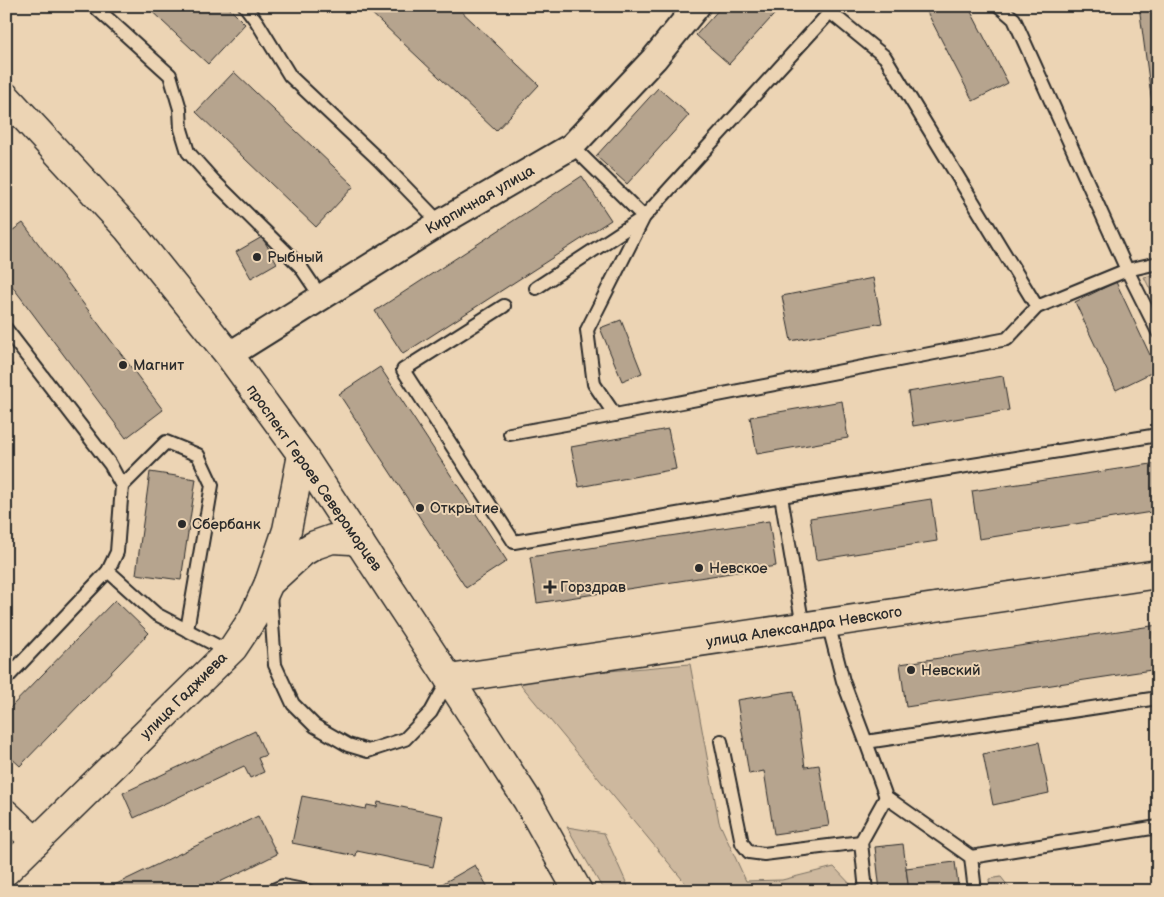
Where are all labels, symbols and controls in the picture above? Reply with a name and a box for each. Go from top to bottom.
street label: Кирпичная улица [422,161,538,239]
place label: Рыбный [267,248,323,267]
marker: Рыбный [251,251,263,263]
place label: Магнит [133,356,184,375]
marker: Магнит [117,359,129,371]
street label: проспект Героев Североморцев [242,381,386,575]
place label: Открытие [430,499,499,518]
marker: Открытие [414,502,426,514]
place label: Сбербанк [192,515,261,534]
marker: Сбербанк [176,518,188,530]
place label: Невское [709,559,768,578]
marker: Невское [693,562,705,574]
place label: Горздрав [560,578,626,597]
marker: Горздрав [544,581,556,593]
street label: улица Александра Невского [705,602,903,652]
street label: улица Гаджиева [136,648,232,744]
place label: Невский [921,661,981,680]
marker: Невский [905,664,917,676]

